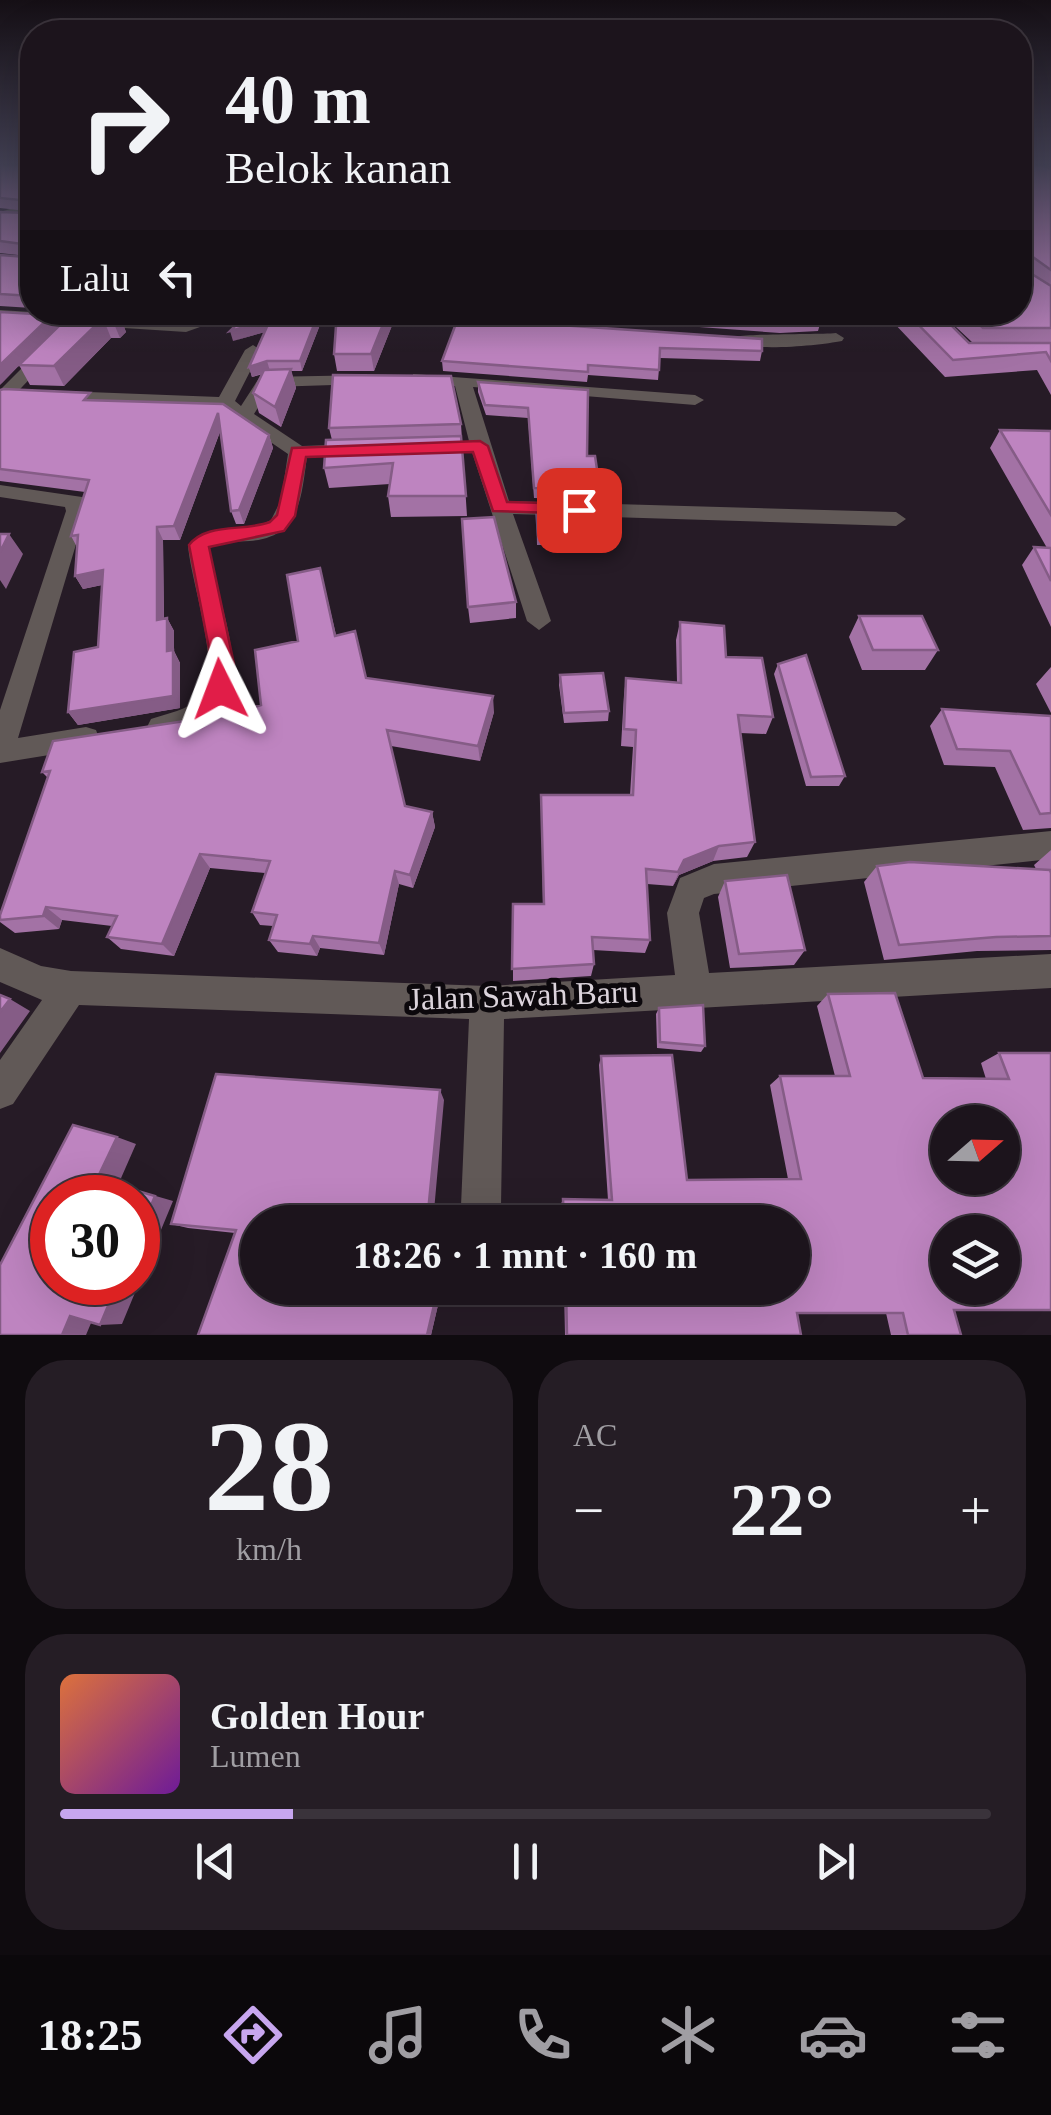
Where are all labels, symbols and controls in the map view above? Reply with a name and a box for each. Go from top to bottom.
icon: right [60,60,190,190]
text: 40 m [225,61,371,138]
text: Belok kanan [225,143,451,193]
icon: left [150,250,205,305]
text: Lalu [60,257,130,299]
pin [537,468,622,553]
icon: arrive [552,483,607,538]
position arrow [168,637,272,741]
street label: Jalan Sawah Baru [408,973,638,1017]
north arrow [930,1105,1020,1195]
map controls [930,1105,1020,1305]
speed limit sign: 30 [30,1175,160,1305]
button: layers [930,1215,1020,1305]
text: 18:26 · 1 mnt · 160 m [353,1234,697,1276]
text: 28 [204,1394,334,1538]
text: AC [573,1417,617,1453]
text: 22° [730,1468,835,1551]
text: − [573,1480,604,1541]
text: + [960,1480,991,1541]
text: km/h [236,1531,302,1567]
text: Golden Hour [210,1695,424,1737]
text: Lumen [210,1738,301,1774]
icon: previous [188,1834,243,1889]
icon: pause [498,1834,553,1889]
icon: next [808,1834,863,1889]
icon: directions [218,2000,288,2070]
icon: music [363,2000,433,2070]
icon: phone [508,2000,578,2070]
icon: climate [653,2000,723,2070]
icon: car [798,2000,868,2070]
icon: filters [943,2000,1013,2070]
text: 18:25 [38,2010,143,2060]

